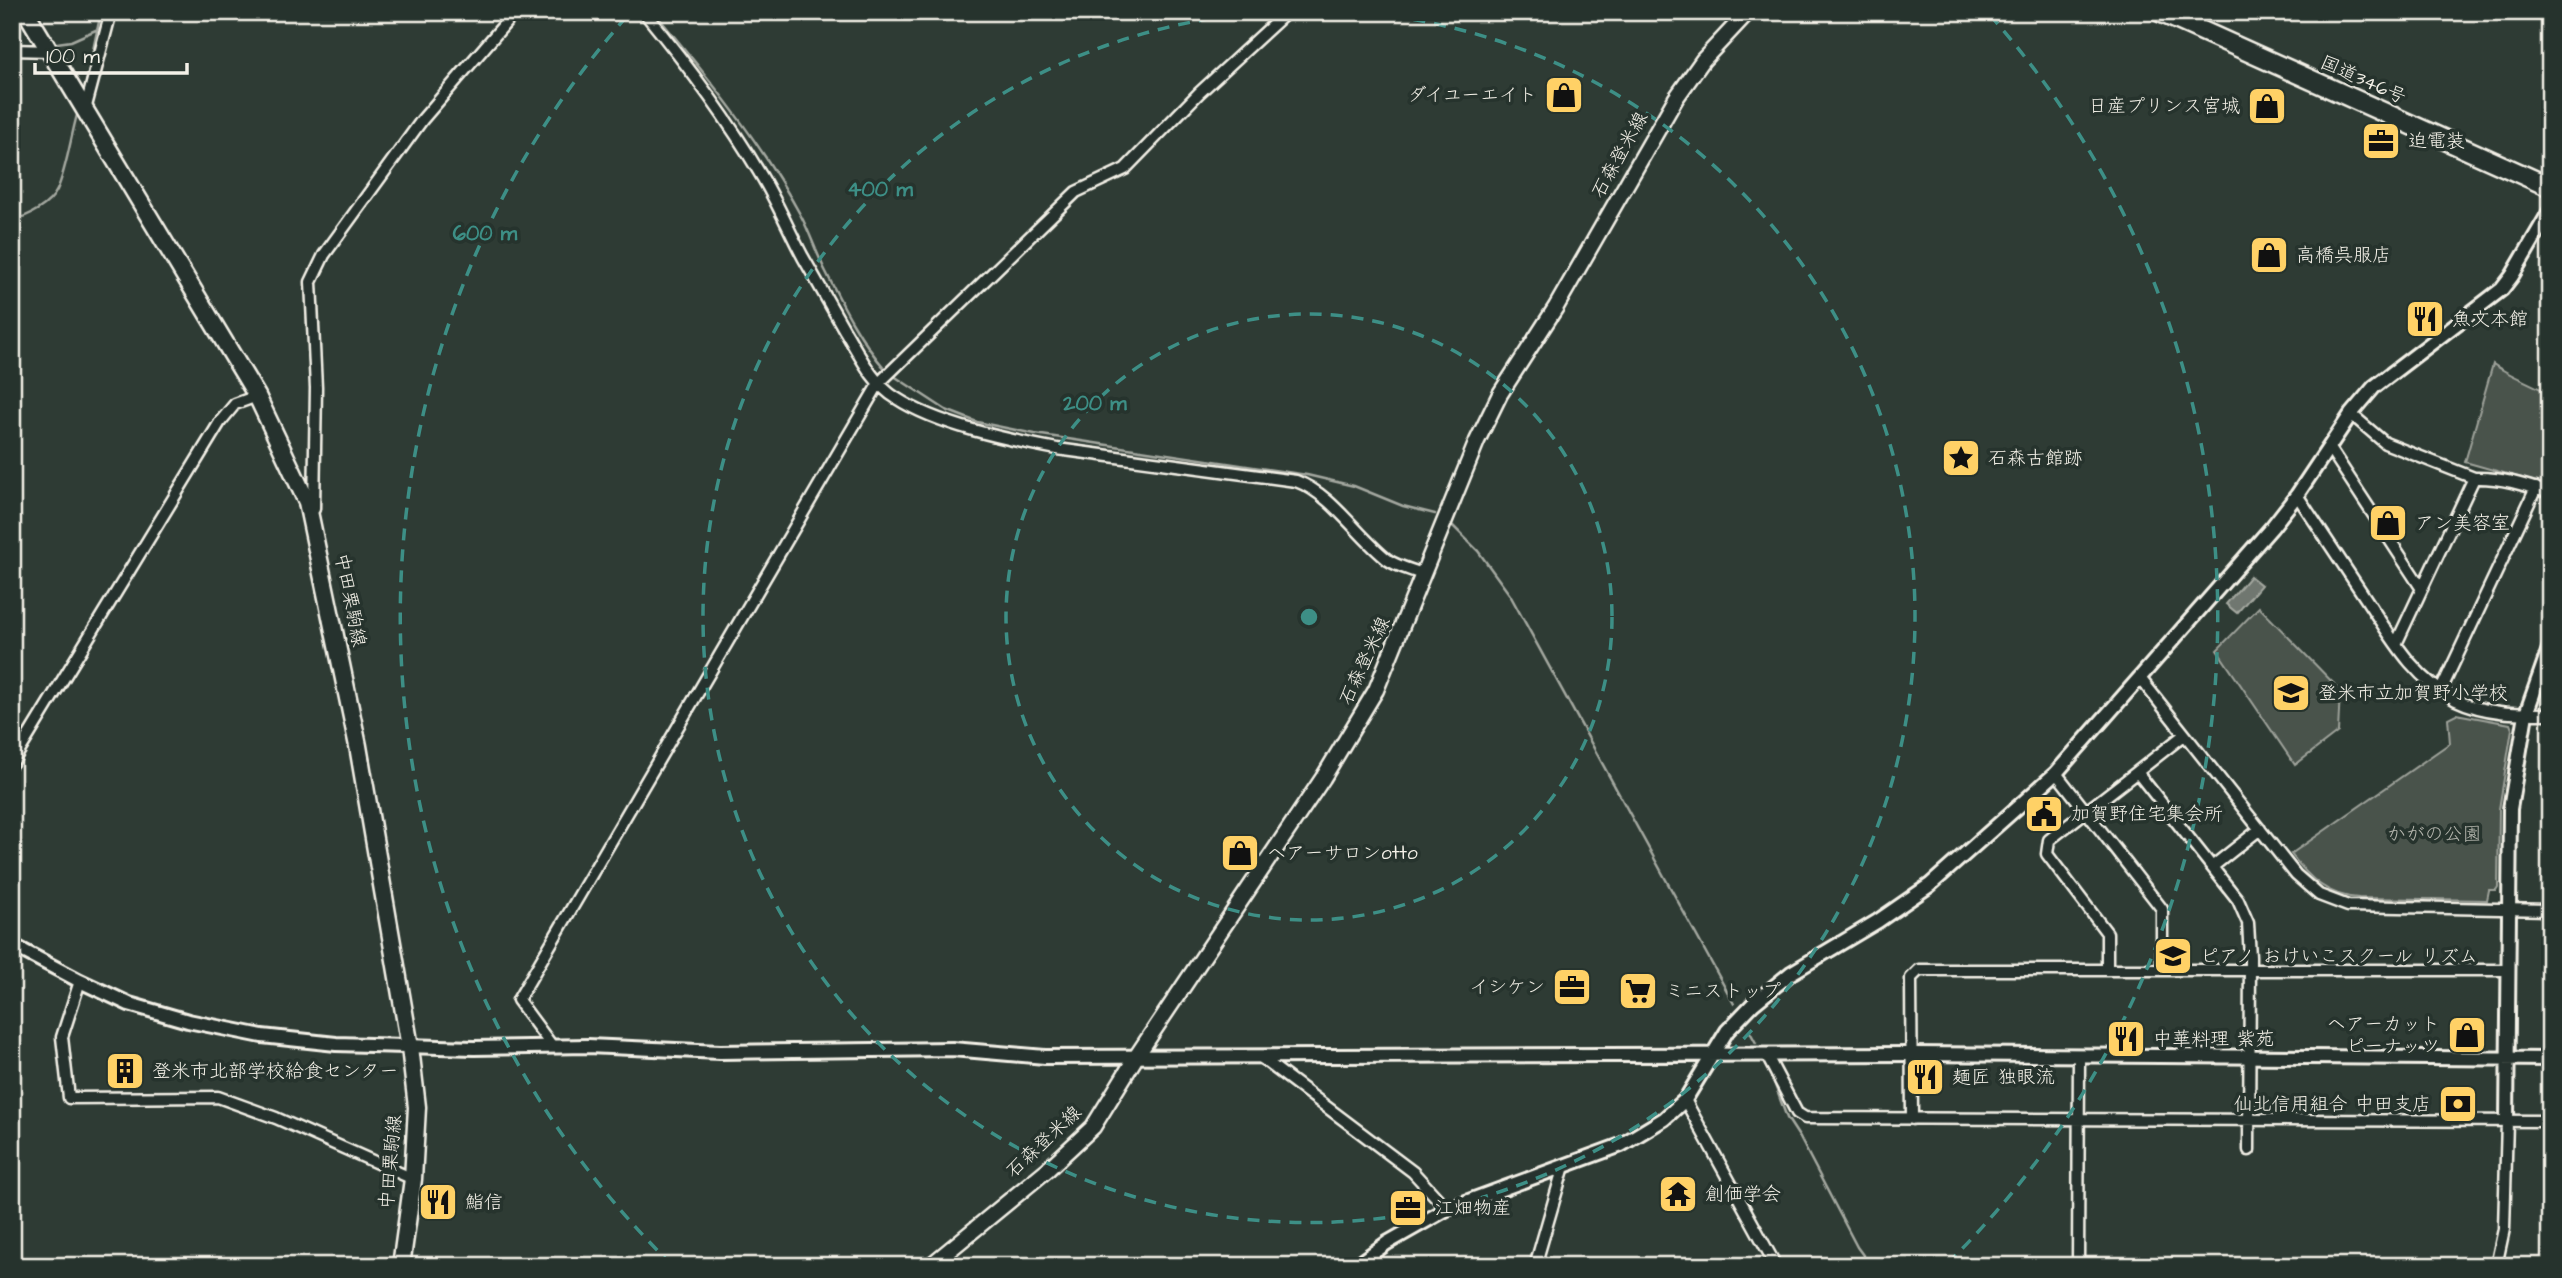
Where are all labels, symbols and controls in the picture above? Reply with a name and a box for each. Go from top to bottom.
scale bar [35,32,187,76]
text: 100 m [46,42,101,71]
street label: 国道346号 [2316,49,2410,111]
shop icon: ダイユーエイト [1543,74,1585,116]
place label: ダイユーエイト [1407,82,1537,109]
shop icon: 日産プリンス宮城 [2246,85,2288,127]
place label: 日産プリンス宮城 [2088,93,2240,120]
street label: 石森登米線 [1585,107,1655,203]
office icon: 迫電装 [2360,120,2402,162]
place label: 迫電装 [2408,128,2465,155]
text: 400 m [847,175,913,204]
text: 600 m [453,219,518,248]
shop icon: 高橋呉服店 [2248,234,2290,276]
place label: 高橋呉服店 [2296,242,2391,269]
restaurant icon: 魚文本館 [2404,298,2446,340]
place label: 魚文本館 [2452,306,2528,333]
text: 200 m [1062,389,1127,418]
place icon: 石森古館跡 [1940,437,1982,479]
place label: 石森古館跡 [1988,445,2083,472]
shop icon: アン美容室 [2367,502,2409,544]
place label: アン美容室 [2415,510,2510,537]
street label: 中田栗駒線 [328,551,372,649]
centre of rings [1297,605,1321,629]
street label: 石森登米線 [1333,612,1397,710]
school or university icon: 登米市立加賀野小学校 [2270,672,2312,714]
place label: 登米市立加賀野小学校 [2318,680,2508,707]
public building icon: 加賀野住宅集会所 [2023,793,2065,835]
place label: 加賀野住宅集会所 [2071,801,2223,828]
park label: かがの公園 [2386,821,2482,848]
shop icon: ヘアーサロンotto [1219,832,1261,874]
place label: ヘアーサロンotto [1267,840,1418,867]
school or university icon: ピアノ おけいこスクール リズム [2152,935,2194,977]
place label: ピアノ おけいこスクール リズム [2200,943,2478,970]
office icon: イシケン [1551,966,1593,1008]
supermarket icon: ミニストップ [1617,970,1659,1012]
place label: イシケン [1469,974,1545,1001]
place label: ミニストップ [1665,978,1781,1005]
place label: ヘアーカット ピーナッツ [2327,1011,2440,1060]
shop icon: ヘアーカット ピーナッツ [2446,1014,2488,1056]
restaurant icon: 中華料理 紫苑 [2105,1018,2147,1060]
place label: 中華料理 紫苑 [2153,1026,2275,1053]
building icon: 登米市北部学校給食センター [104,1050,146,1092]
restaurant icon: 麺匠 独眼流 [1904,1056,1946,1098]
place label: 登米市北部学校給食センター [152,1058,398,1085]
place label: 麺匠 独眼流 [1952,1064,2055,1091]
bank icon: 仙北信用組合 中田支店 [2437,1083,2479,1125]
place label: 仙北信用組合 中田支店 [2233,1091,2431,1118]
street label: 石森登米線 [1000,1100,1088,1184]
street label: 中田栗駒線 [373,1113,409,1211]
temple icon: 創価学会 [1657,1173,1699,1215]
restaurant icon: 鮨信 [417,1181,459,1223]
place label: 創価学会 [1705,1181,1781,1208]
office icon: 江畑物産 [1387,1187,1429,1229]
place label: 鮨信 [465,1189,503,1216]
place label: 江畑物産 [1435,1195,1511,1222]

